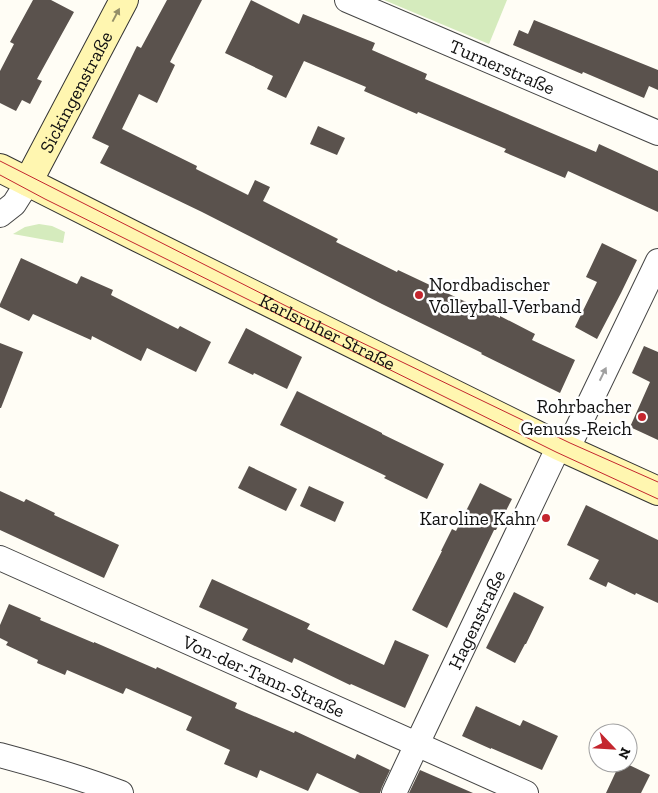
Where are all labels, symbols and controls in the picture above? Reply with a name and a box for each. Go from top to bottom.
one-way arrow [112,8,120,23]
street label: Sickingenstraße [34,27,117,157]
street label: Turnerstraße [446,34,559,99]
place label: Nordbadischer Volleyball-Verband [428,273,582,318]
street label: Karlsruher Straße [256,288,399,375]
marker: Nordbadischer Volleyball-Verband [413,289,425,301]
one-way arrow [600,367,608,381]
place label: Rohrbacher Genuss-Reich [520,395,632,440]
marker: Rohrbacher Genuss-Reich [636,411,648,423]
place label: Karoline Kahn [419,507,536,530]
marker: Karoline Kahn [540,512,552,524]
street label: Hagenstraße [443,566,510,673]
street label: Von-der-Tann-Straße [178,629,349,722]
north arrow [588,723,638,773]
text: N [614,745,634,762]

